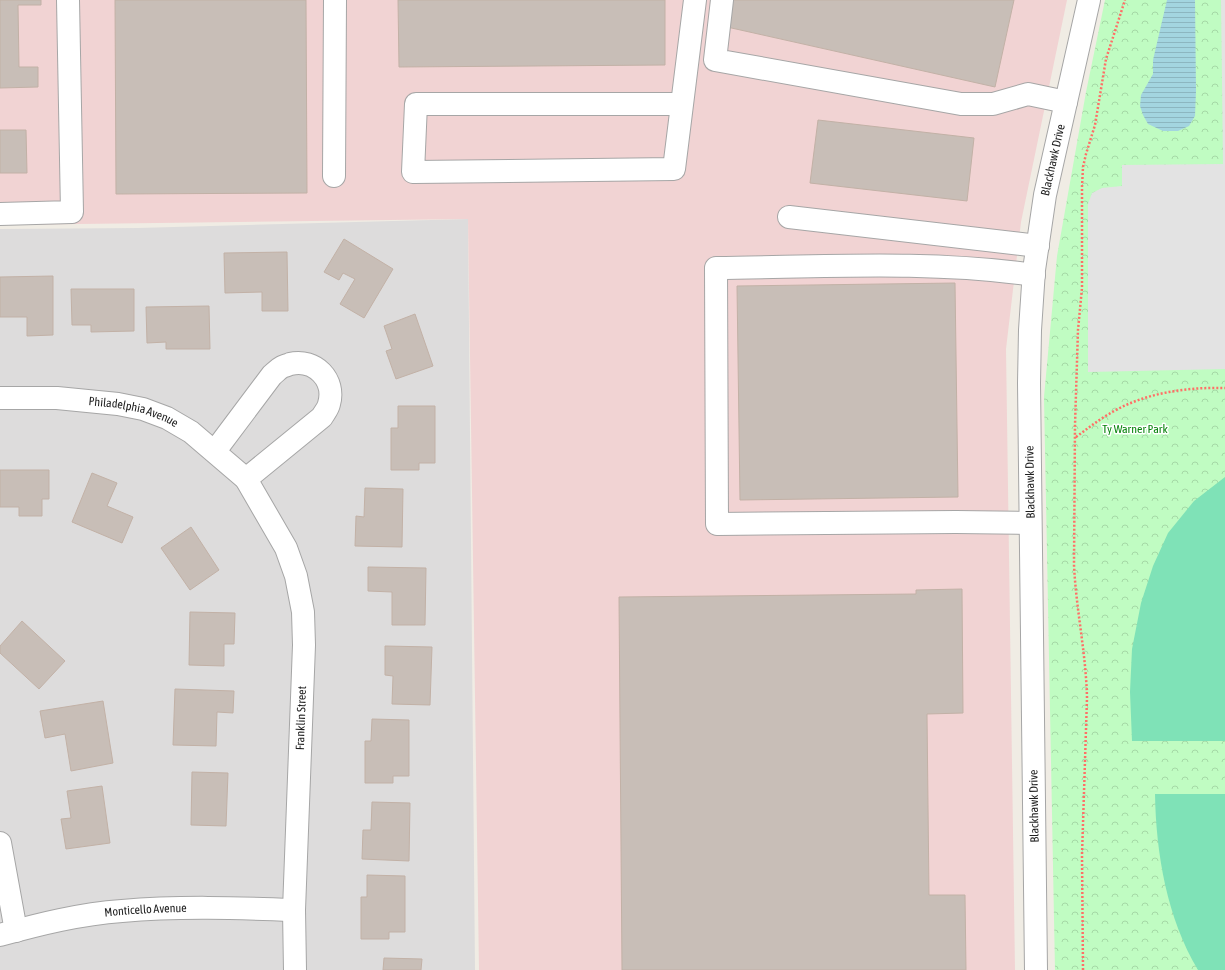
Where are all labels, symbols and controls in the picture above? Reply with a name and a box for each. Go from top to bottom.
street label: Blackhawk Drive [1038,123,1068,197]
street label: Philadelphia Avenue [88,394,181,430]
park label: Ty Warner Park [1102,422,1168,436]
street label: Blackhawk Drive [1022,445,1038,519]
street label: Franklin Street [293,685,309,750]
street label: Blackhawk Drive [1026,769,1042,843]
street label: Monticello Avenue [104,901,187,920]

